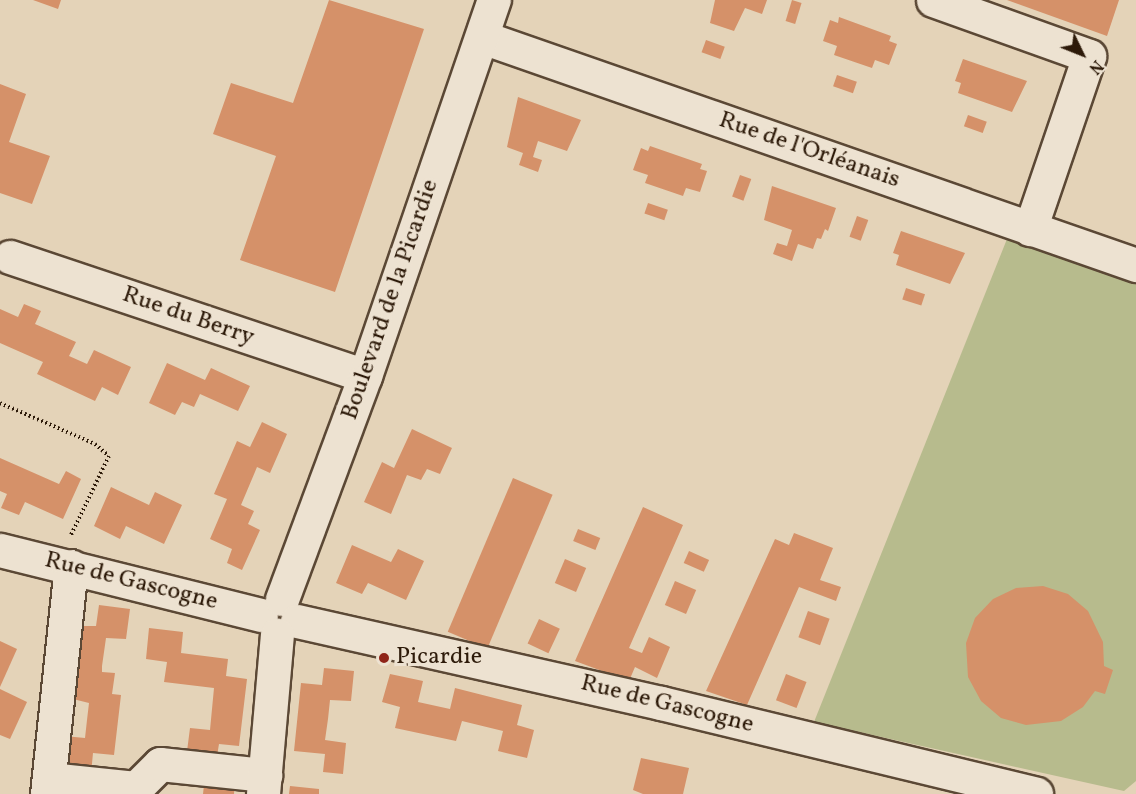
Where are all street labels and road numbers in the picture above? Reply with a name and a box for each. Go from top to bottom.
street label: Rue de l'Orléanais [715,107,903,195]
street label: Boulevard de la Picardie [336,176,446,424]
street label: Rue du Berry [118,281,258,353]
street label: Rue de Gascogne [42,547,220,617]
street label: Rue de Gascogne [578,670,756,740]

